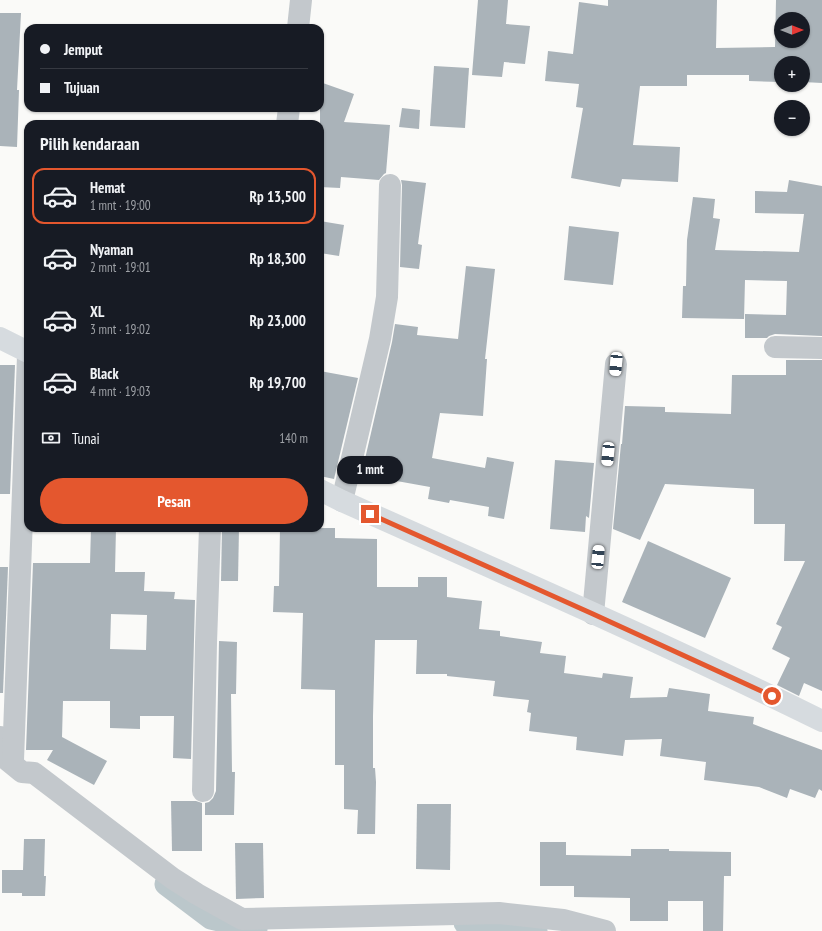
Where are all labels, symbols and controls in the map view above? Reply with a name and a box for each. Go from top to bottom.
north arrow [774,12,810,48]
map controls [774,12,810,136]
text: Jemput [64,40,102,59]
button: + [774,56,810,92]
text: Tujuan [64,78,100,97]
button: − [774,100,810,136]
text: Pilih kendaraan [40,132,140,155]
icon: car [42,178,78,214]
text: Hemat [90,178,125,197]
text: Rp 13,500 [250,187,306,206]
text: 1 mnt · 19:00 [90,197,151,214]
icon: car [42,240,78,276]
text: Nyaman [90,240,133,259]
text: Rp 18,300 [250,249,306,268]
text: 2 mnt · 19:01 [90,259,151,276]
icon: car [42,302,78,338]
text: XL [90,302,104,321]
text: Rp 23,000 [250,311,306,330]
text: 3 mnt · 19:02 [90,321,151,338]
car [609,352,623,376]
icon: car [42,364,78,400]
text: Black [90,364,119,383]
text: Rp 19,700 [250,373,306,392]
text: 4 mnt · 19:03 [90,383,151,400]
icon: cash [40,427,62,449]
text: Tunai [72,429,100,448]
text: 140 m [279,430,308,447]
car [601,442,615,466]
callout: 1 mnt [337,456,403,484]
text: 1 mnt [356,461,384,478]
button: Pesan [40,478,308,524]
route end [361,505,379,523]
car [591,545,605,569]
route start [763,687,781,705]

